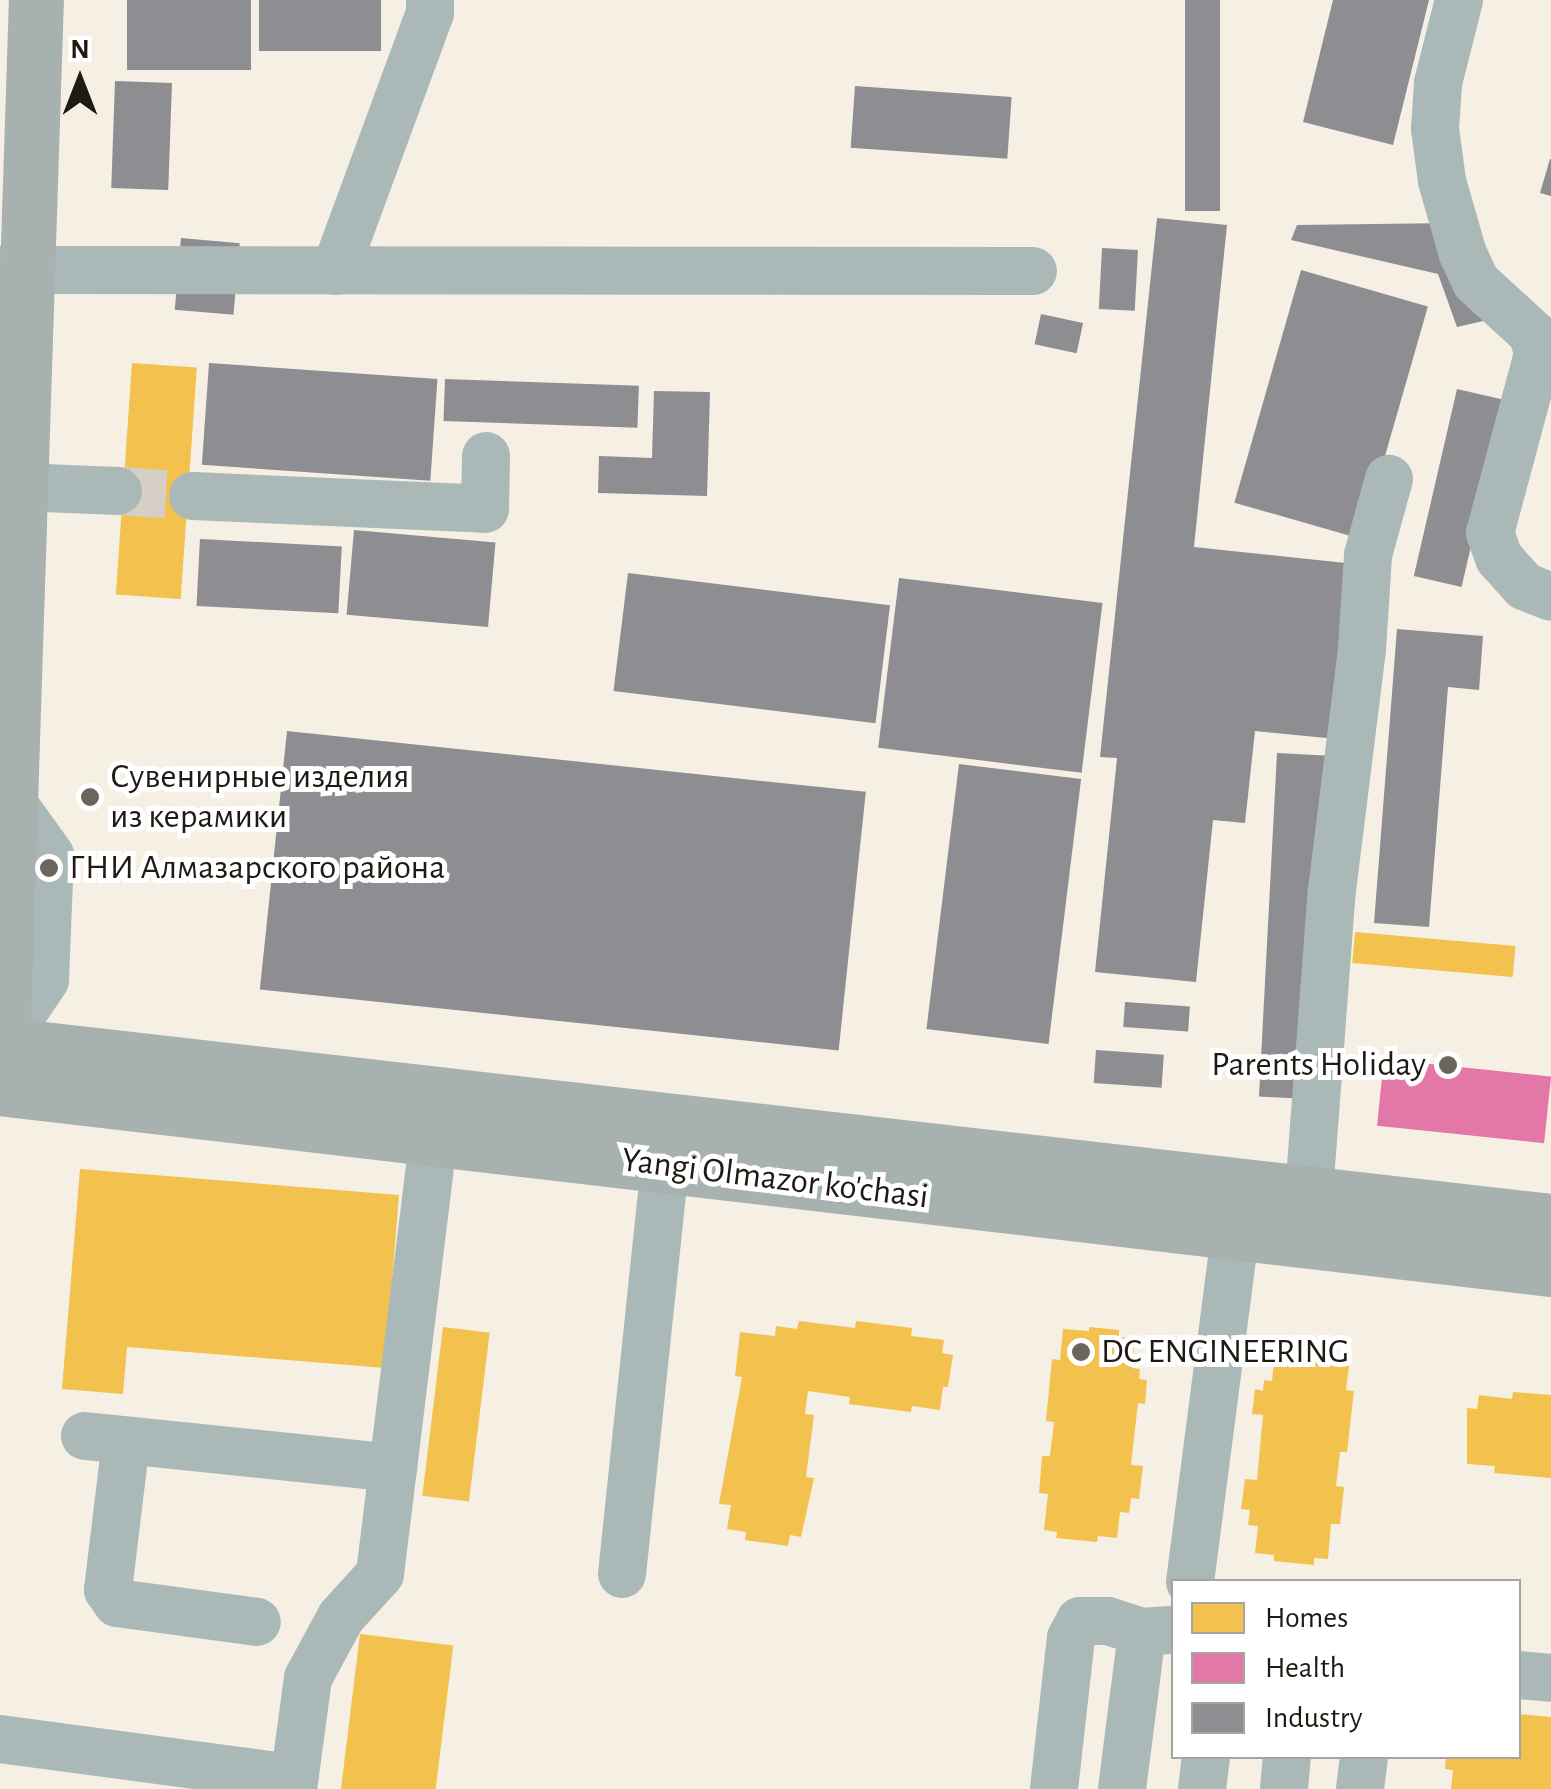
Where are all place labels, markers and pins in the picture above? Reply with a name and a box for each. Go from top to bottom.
place label: Сувенирные изделия из керамики [110,756,409,838]
marker: Сувенирные изделия из керамики [79,786,101,808]
place label: ГНИ Алмазарского района [69,847,445,889]
marker: ГНИ Алмазарского района [38,857,60,879]
place label: Parents Holiday [1211,1044,1426,1086]
marker: Parents Holiday [1435,1052,1461,1078]
place label: DC ENGINEERING [1101,1331,1349,1373]
marker: DC ENGINEERING [1070,1341,1092,1363]

